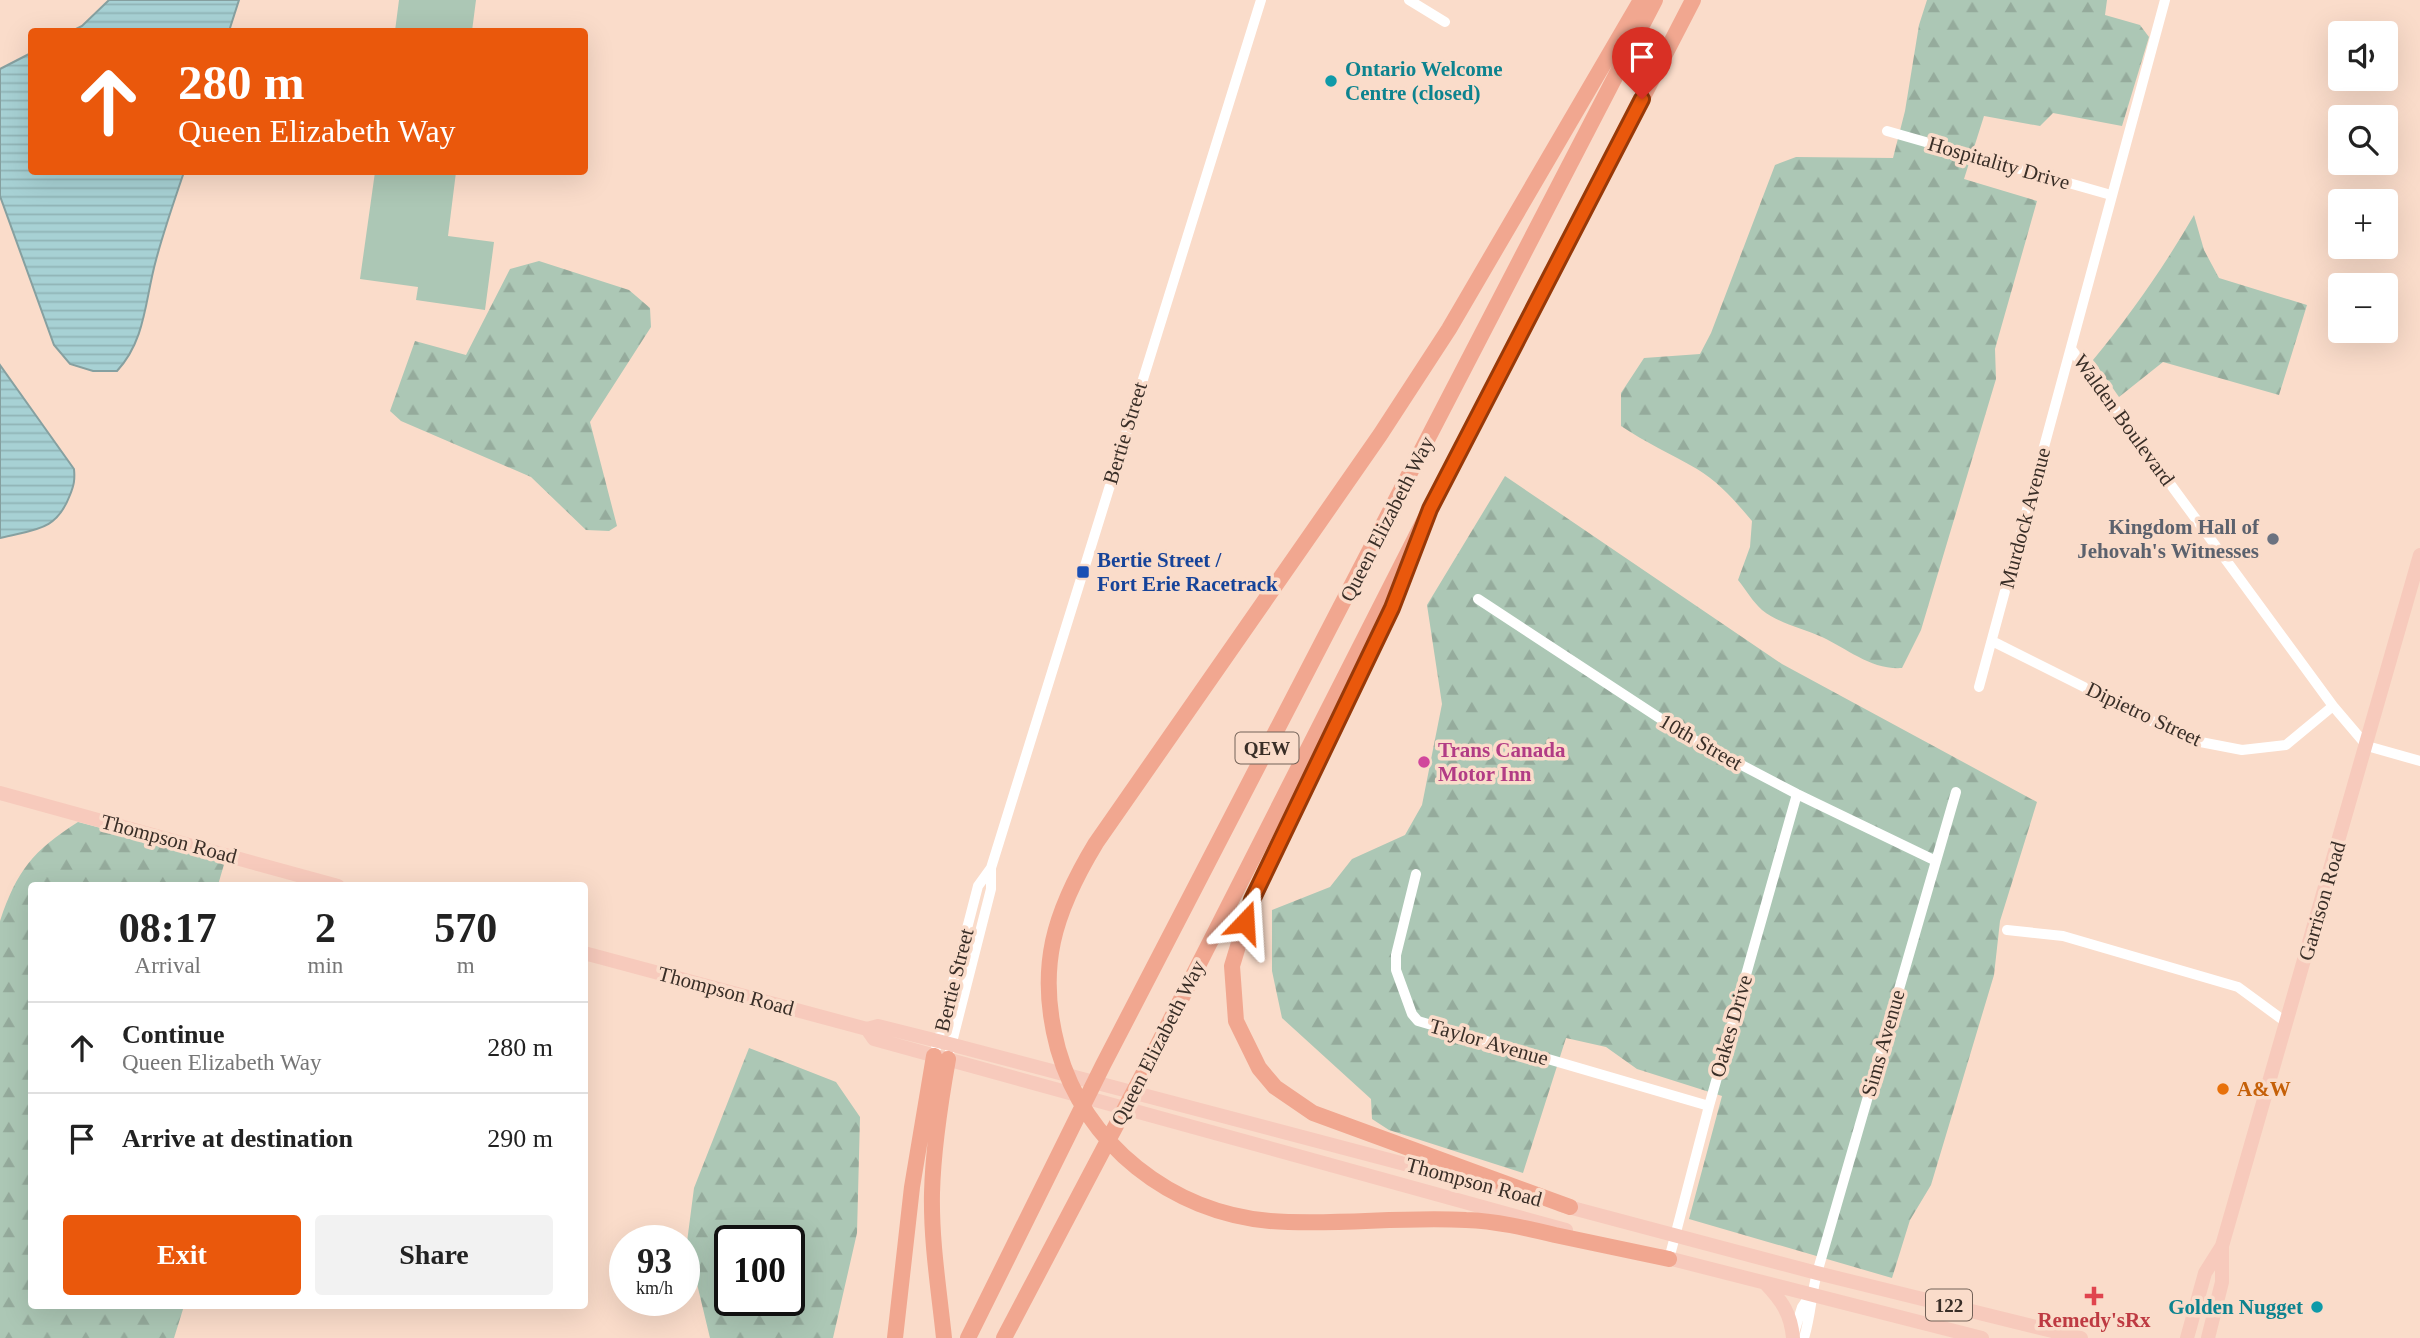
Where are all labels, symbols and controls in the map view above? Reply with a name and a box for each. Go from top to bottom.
map controls [2328,21,2398,343]
button: sound [2328,21,2398,91]
pin [1612,27,1672,99]
icon: arrive [1623,38,1661,76]
text: 280 m [178,55,305,110]
icon: ahead [63,56,154,147]
place label: Ontario Welcome Centre (closed) [1345,57,1503,105]
marker: Ontario Welcome Centre (closed) [1323,73,1339,89]
button: search [2328,105,2398,175]
text: Queen Elizabeth Way [178,113,456,149]
street label: Hospitality Drive [1925,131,2073,195]
button: + [2328,189,2398,259]
button: − [2328,273,2398,343]
street label: Walden Boulevard [2068,350,2180,491]
street label: Bertie Street [1098,379,1152,487]
street label: Queen Elizabeth Way [1335,432,1439,606]
street label: Murdock Avenue [1995,445,2055,591]
place label: Kingdom Hall of Jehovah's Witnesses [2077,515,2260,563]
marker: Kingdom Hall of Jehovah's Witnesses [2265,531,2281,547]
place label: Bertie Street / Fort Erie Racetrack [1097,548,1278,596]
marker: Bertie Street / Fort Erie Racetrack [1075,564,1091,580]
street label: Dipietro Street [2083,677,2206,751]
street label: 10th Street [1655,709,1747,775]
road number: QEW [1236,733,1298,764]
place label: Trans Canada Motor Inn [1438,738,1566,786]
marker: Trans Canada Motor Inn [1416,754,1432,770]
street label: Thompson Road [99,809,240,869]
street label: Garrison Road [2294,838,2351,963]
position arrow [1208,885,1282,959]
text: 08:17 [119,905,217,951]
text: 2 [315,905,336,951]
text: 570 [434,905,497,951]
street label: Bertie Street [930,926,978,1034]
text: Arrival [135,953,201,978]
text: min [308,953,343,978]
text: m [457,953,475,978]
street label: Queen Elizabeth Way [1106,956,1210,1130]
street label: Thompson Road [656,961,797,1021]
street label: Oakes Drive [1705,972,1757,1080]
street label: Sims Avenue [1856,987,1910,1099]
street label: Taylor Avenue [1427,1014,1551,1070]
text: Continue [122,1020,225,1049]
icon: ahead [63,1029,101,1067]
text: 280 m [487,1033,553,1062]
text: Queen Elizabeth Way [122,1050,322,1075]
place label: A&W [2237,1077,2291,1101]
marker: A&W [2215,1081,2231,1097]
icon: arrive [63,1120,101,1158]
text: Arrive at destination [122,1124,353,1153]
text: 290 m [487,1124,553,1153]
street label: Thompson Road [1404,1152,1545,1212]
button: Exit [63,1215,301,1295]
button: Share [315,1215,553,1295]
speed limit sign: 100 [714,1225,805,1316]
text: 93 [637,1242,672,1281]
text: km/h [636,1278,673,1298]
marker: Remedy'sRx [2086,1288,2102,1304]
road number: 122 [1926,1289,1972,1320]
place label: Golden Nugget [2168,1295,2303,1319]
marker: Golden Nugget [2309,1299,2325,1315]
place label: Remedy'sRx [2037,1308,2151,1332]

